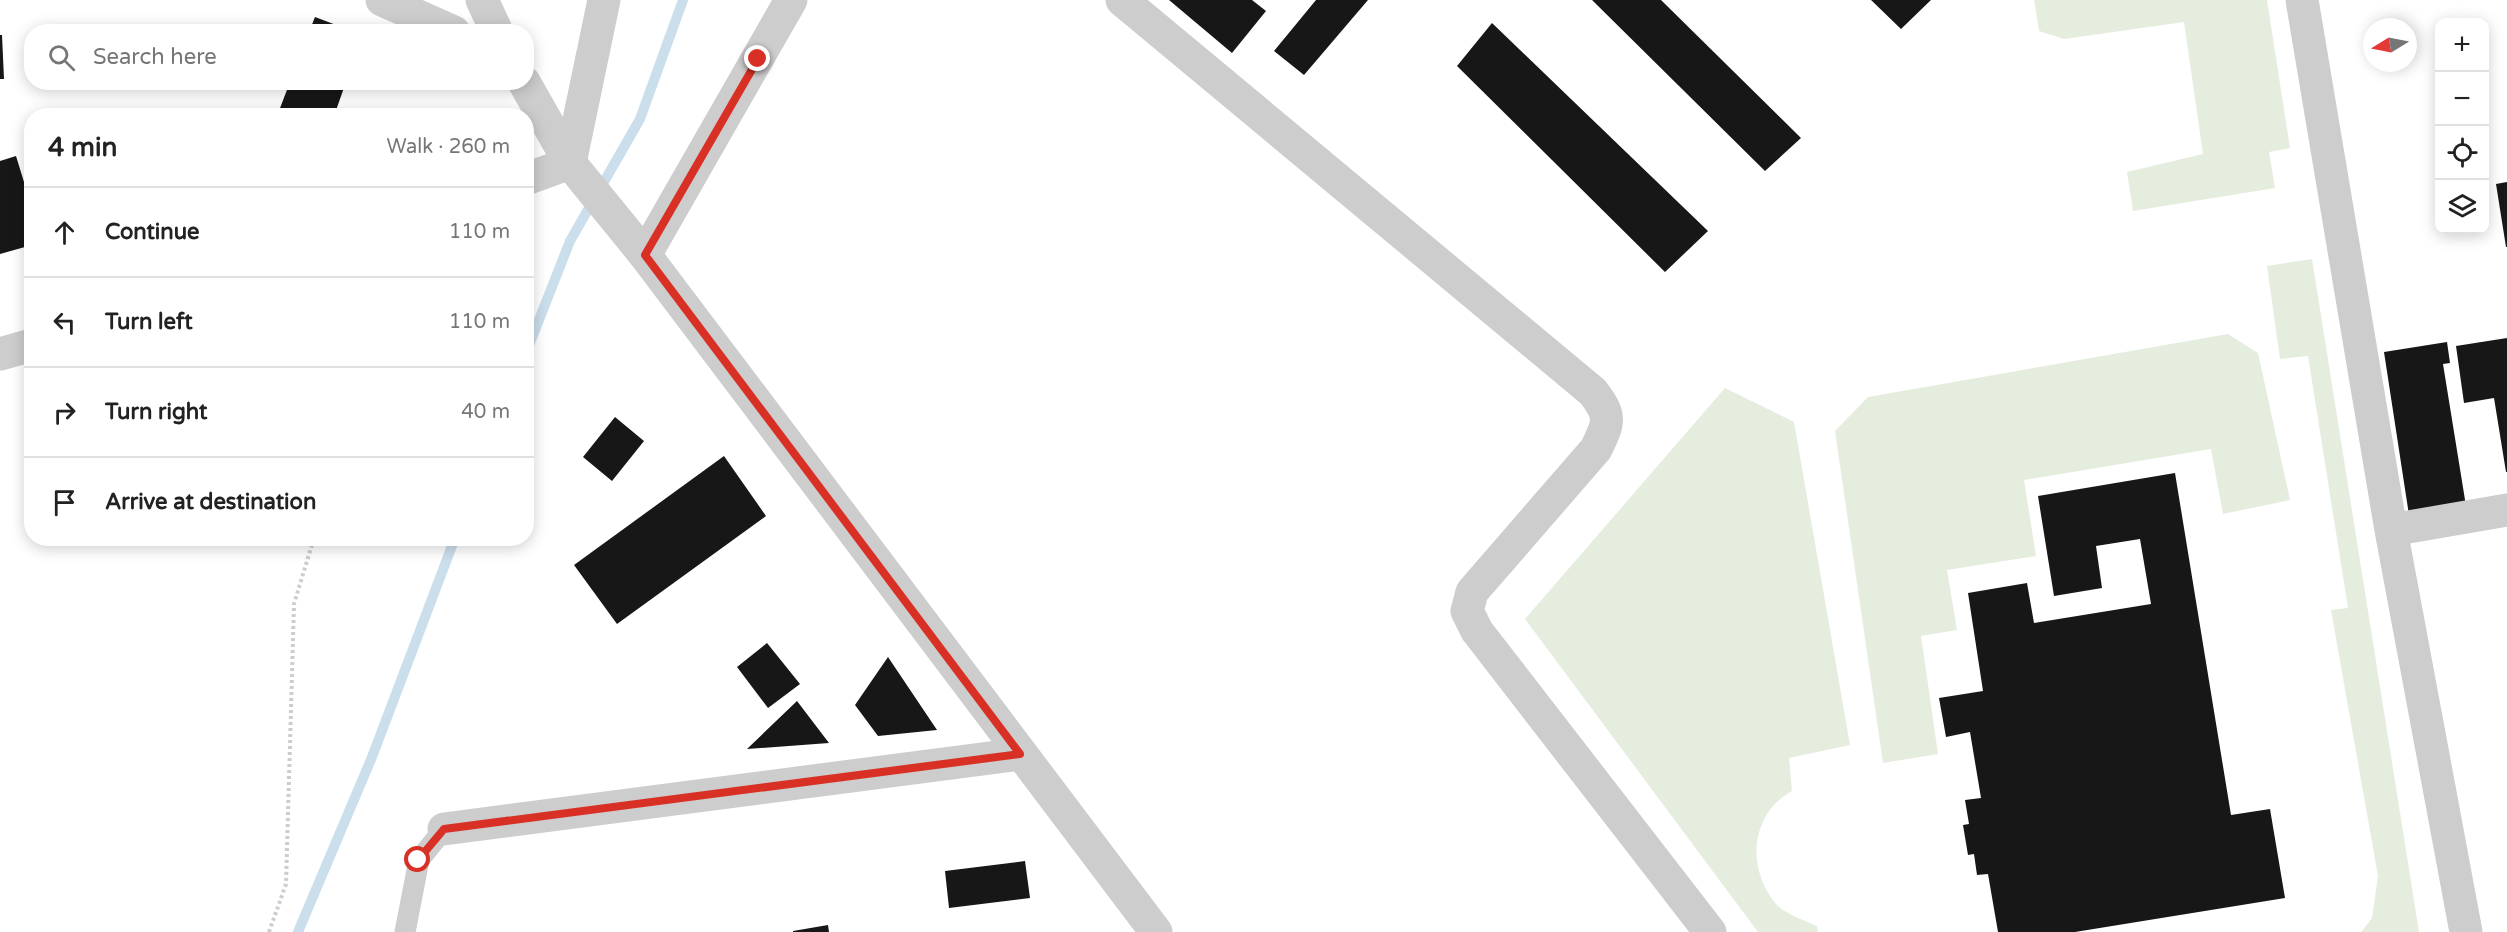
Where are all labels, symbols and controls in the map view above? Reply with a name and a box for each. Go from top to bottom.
north arrow [2363,18,2417,72]
map controls [2435,18,2489,234]
button: + [2435,18,2489,72]
search box [24,24,534,90]
icon: search [45,41,78,74]
text: Search here [93,44,217,70]
route end [744,45,770,71]
button: − [2435,72,2489,126]
button: locate [2435,126,2489,180]
text: 4 min [48,132,117,163]
text: Walk · 260 m [387,135,510,159]
button: layers [2435,180,2489,234]
icon: ahead [48,216,81,249]
text: Continue [105,219,200,245]
text: 110 m [449,220,510,244]
icon: left [48,306,81,339]
text: Turn left [105,309,193,335]
text: 110 m [449,310,510,334]
icon: right [48,396,81,429]
text: Turn right [105,399,207,425]
text: 40 m [461,400,510,424]
icon: arrive [48,486,81,519]
text: Arrive at destination [105,489,316,515]
route start [404,846,430,872]

